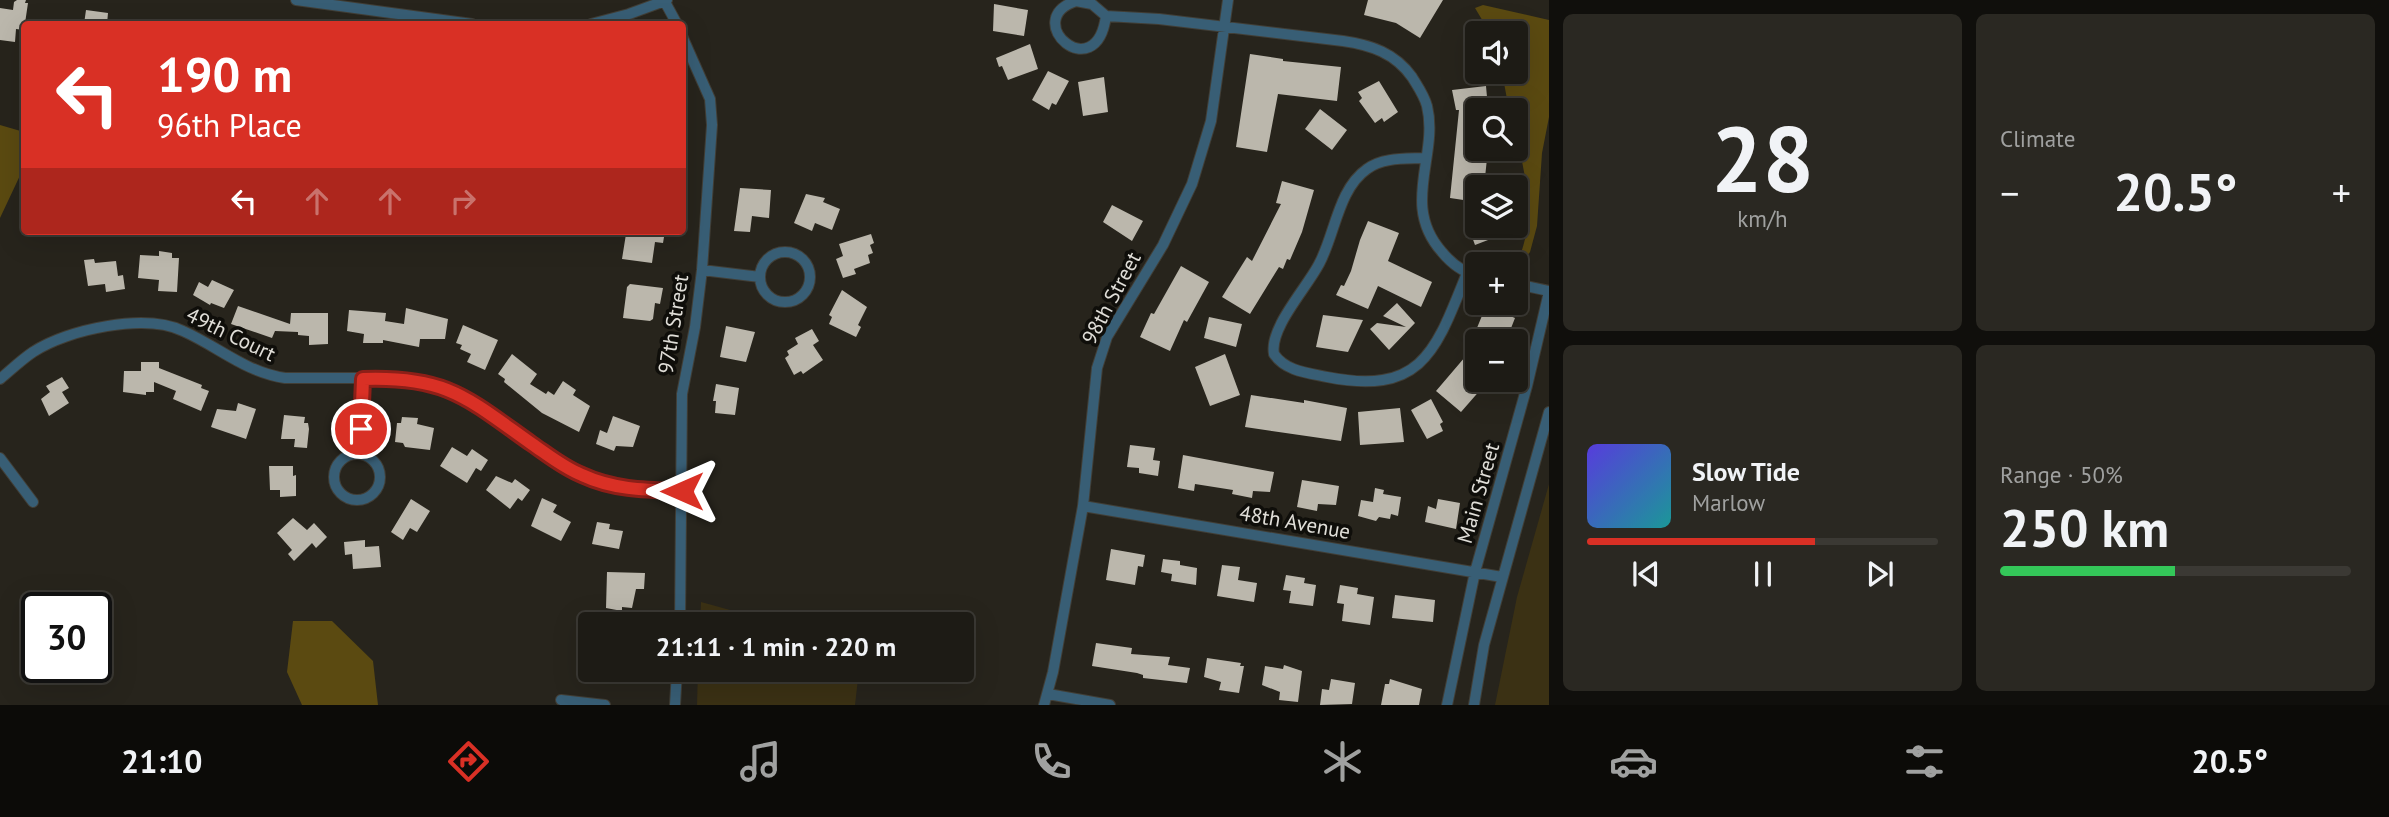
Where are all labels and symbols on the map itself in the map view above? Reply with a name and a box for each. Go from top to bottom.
street label: 98th Street [1075,247,1147,349]
street label: 97th Street [652,272,694,376]
street label: 49th Court [182,301,280,367]
pin [331,399,391,459]
street label: Main Street [1451,440,1505,546]
position arrow [645,454,719,528]
street label: 48th Avenue [1237,499,1353,545]
speed limit sign: 30 [21,592,112,683]

